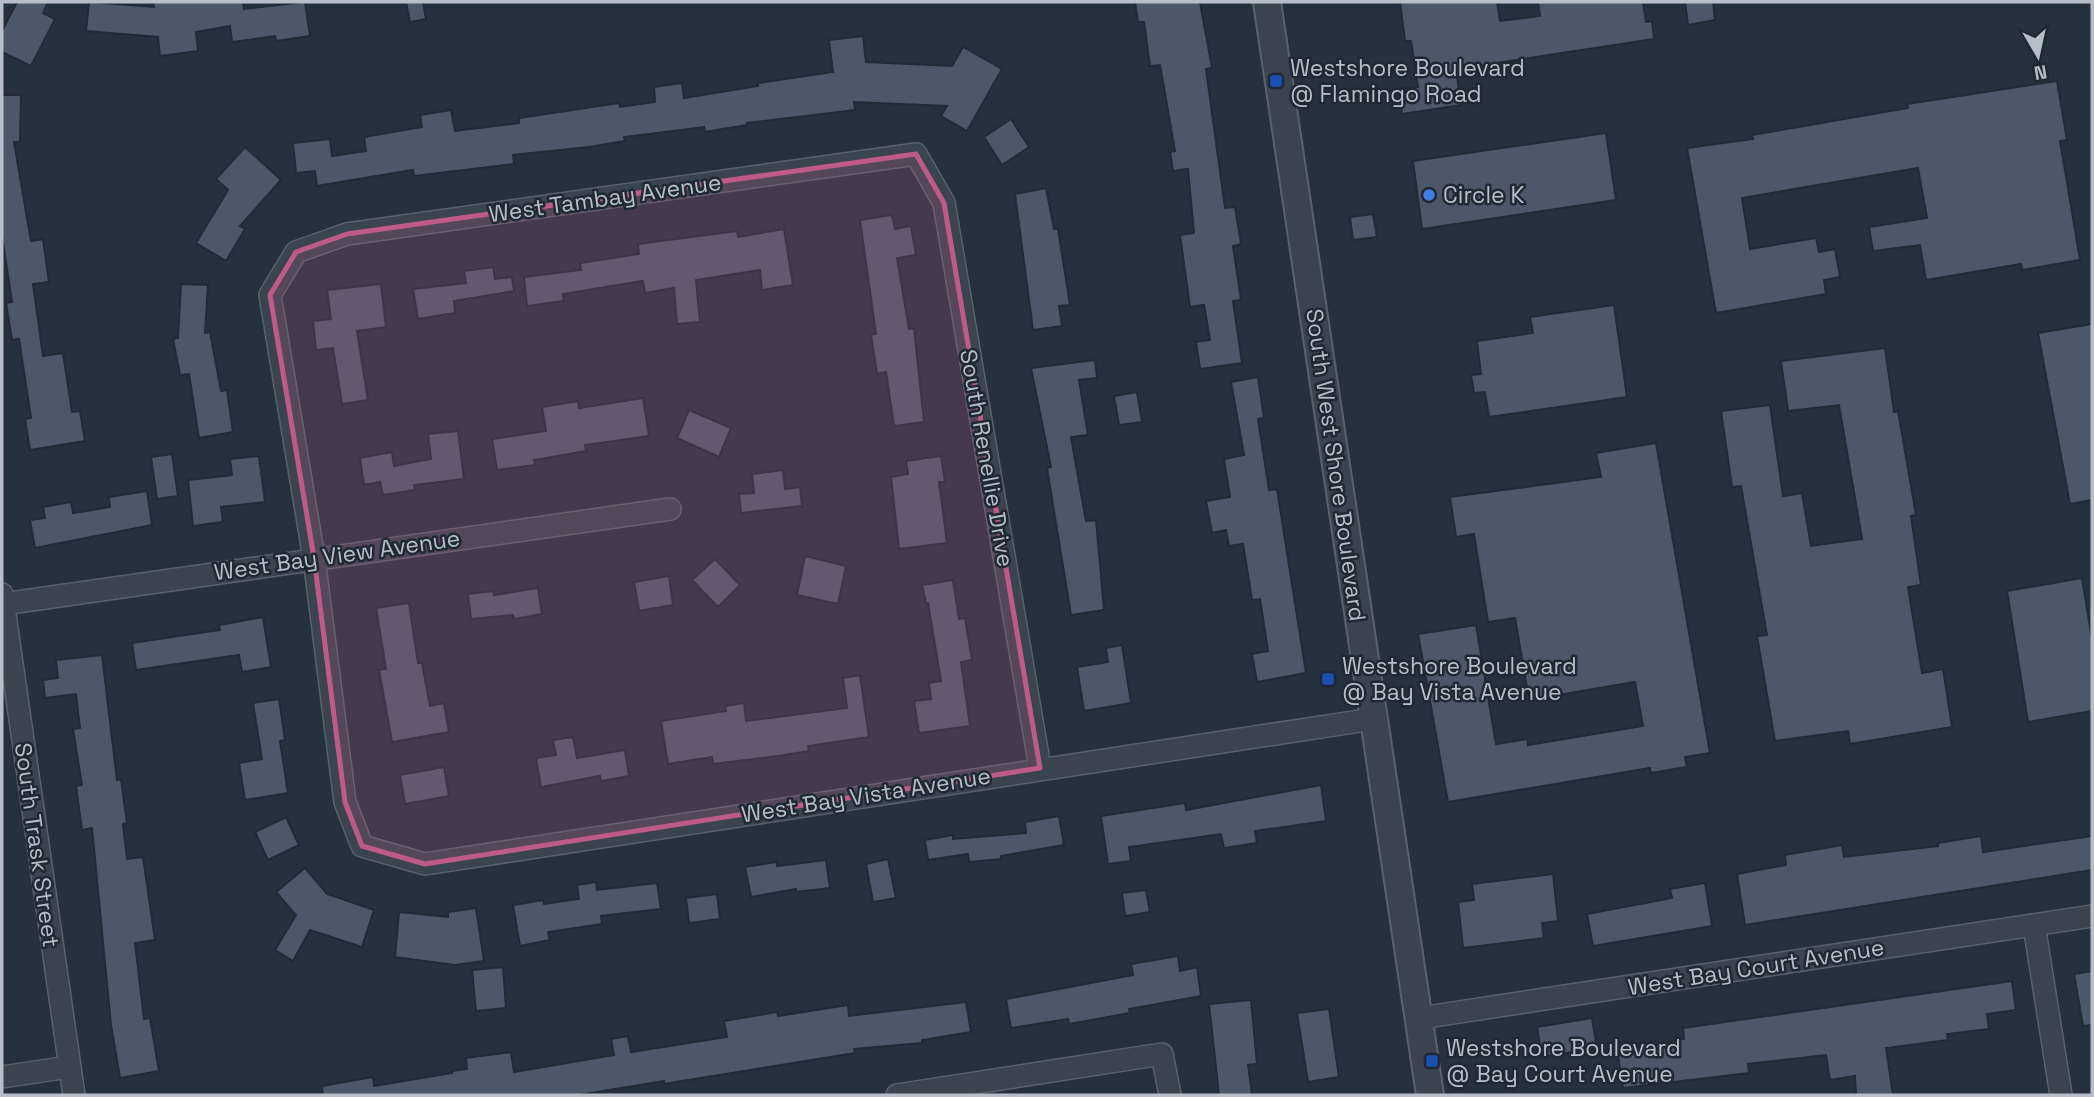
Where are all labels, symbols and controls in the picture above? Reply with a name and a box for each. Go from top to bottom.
north arrow [2003,21,2073,91]
place label: Westshore Boulevard @ Flamingo Road [1290,53,1525,109]
text: N [2032,59,2049,86]
marker: Westshore Boulevard @ Flamingo Road [1268,73,1284,89]
street label: West Tambay Avenue [487,167,723,229]
place label: Circle K [1443,180,1525,210]
marker: Circle K [1421,187,1437,203]
street label: South West Shore Boulevard [1299,307,1373,623]
street label: South Renellie Drive [953,347,1021,569]
street label: West Bay View Avenue [212,523,462,587]
place label: Westshore Boulevard @ Bay Vista Avenue [1342,651,1577,707]
marker: Westshore Boulevard @ Bay Vista Avenue [1320,671,1336,687]
street label: South Trask Street [8,741,66,949]
street label: West Bay Vista Avenue [739,760,993,830]
street label: West Bay Court Avenue [1626,932,1886,1002]
place label: Westshore Boulevard @ Bay Court Avenue [1446,1033,1681,1089]
marker: Westshore Boulevard @ Bay Court Avenue [1424,1053,1440,1069]

